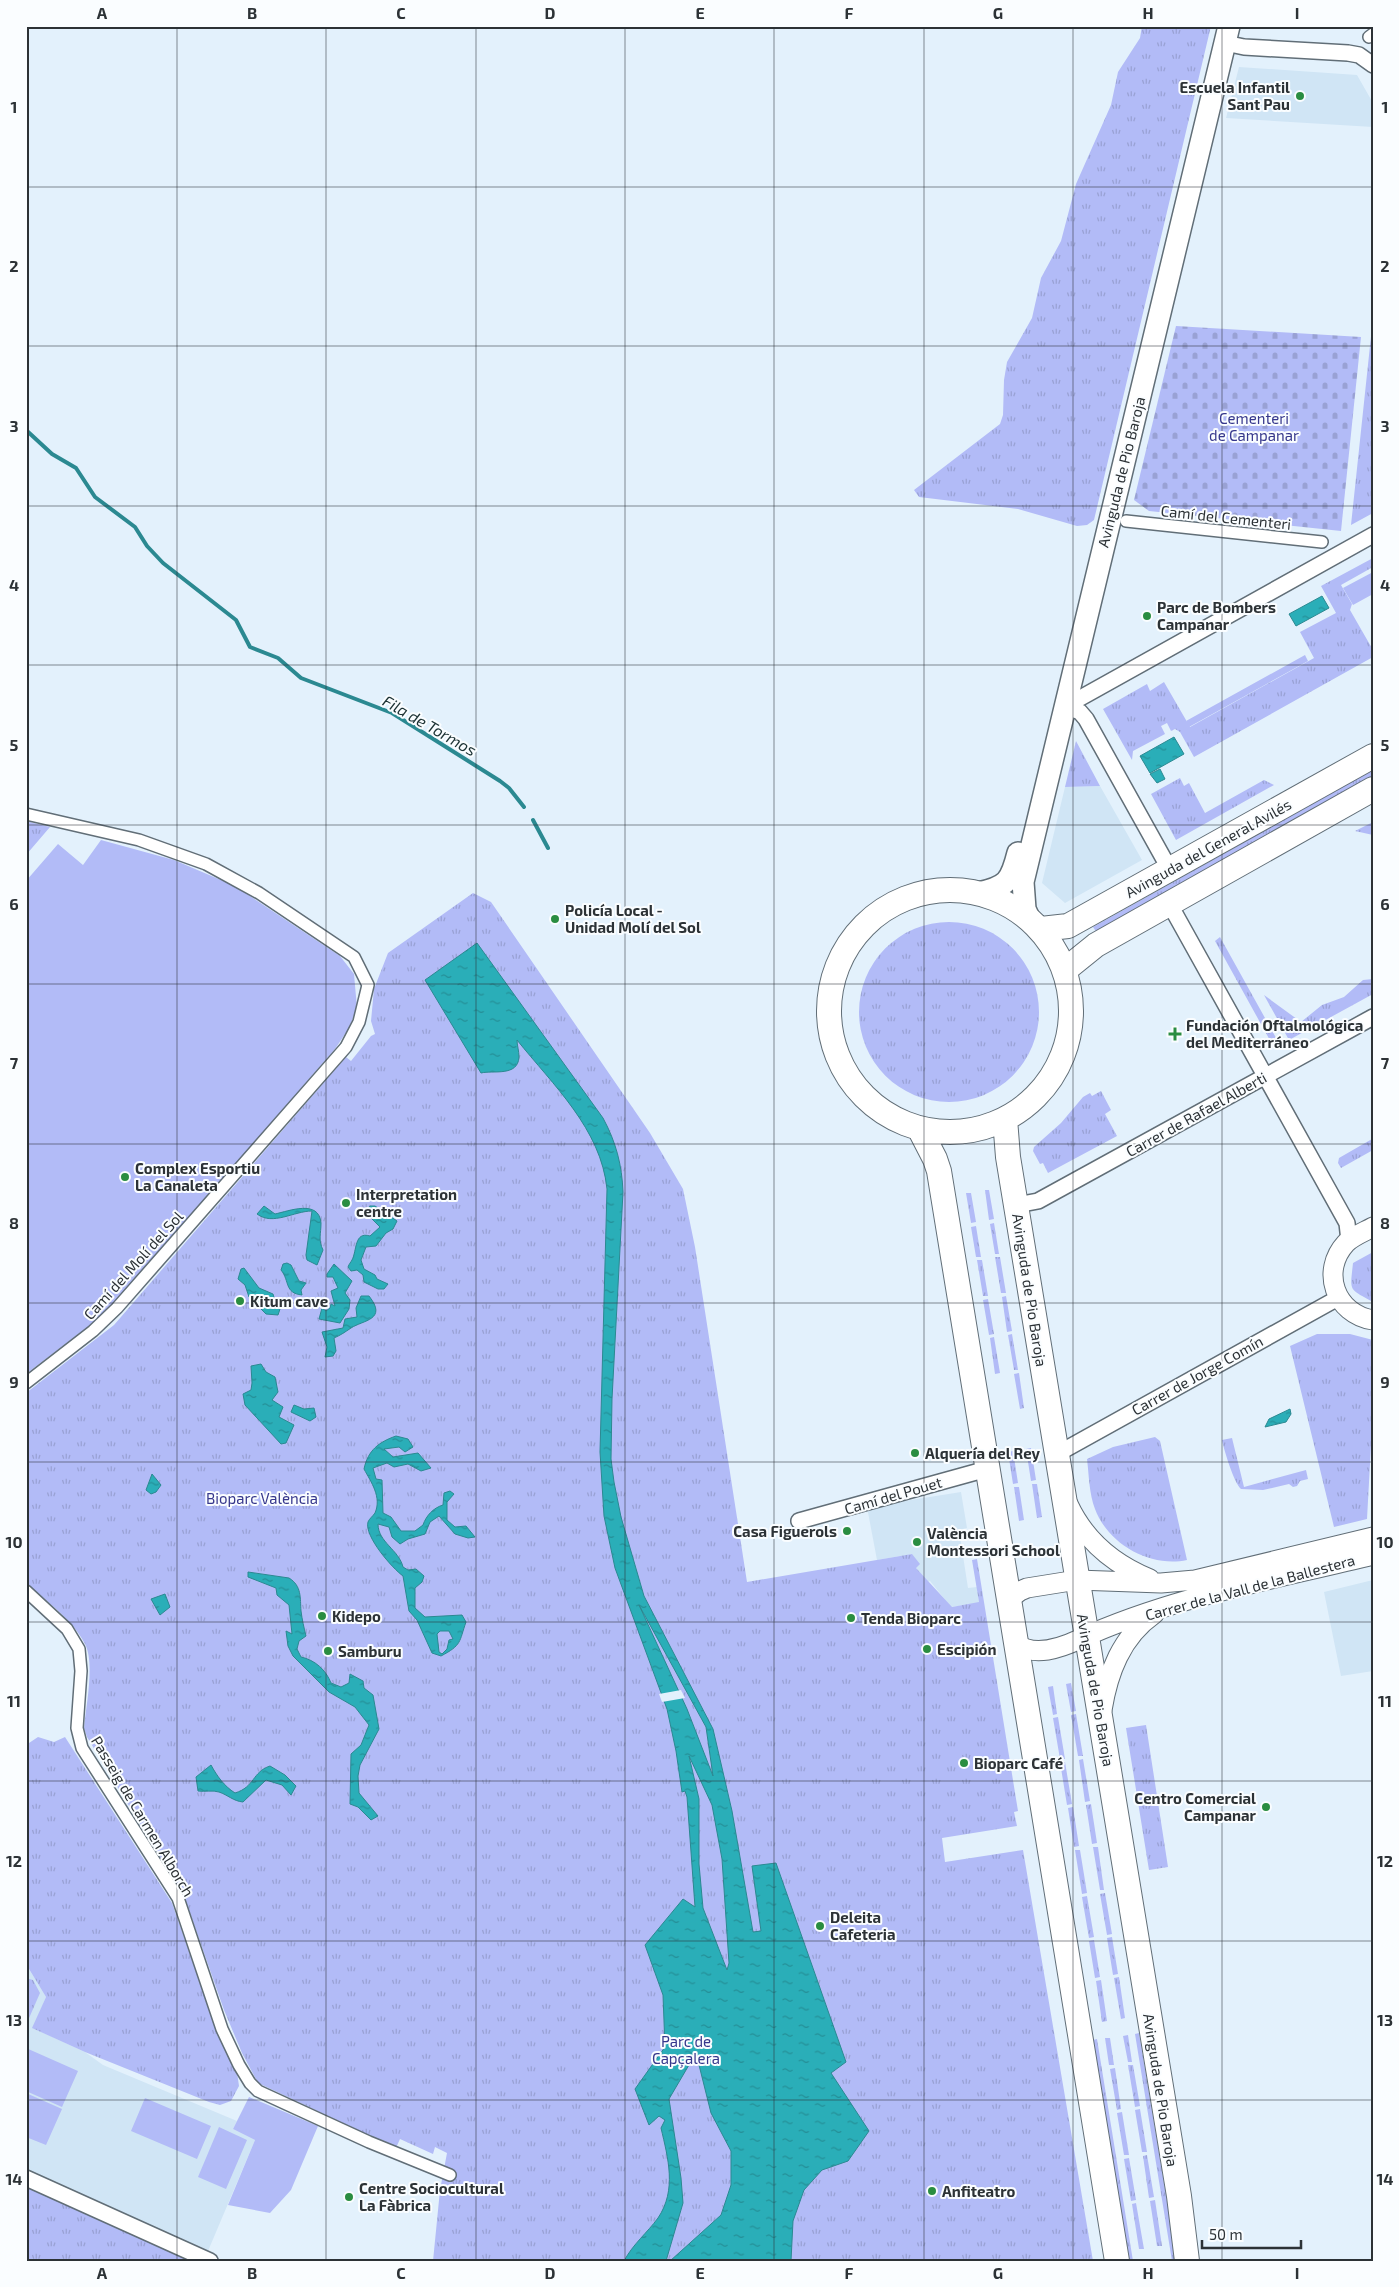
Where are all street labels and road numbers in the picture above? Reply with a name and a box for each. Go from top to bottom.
street label: Avinguda de Pio Baroja [1094,395,1149,550]
street label: Camí del Cementeri [1160,501,1292,533]
street label: Avinguda del General Avilés [1122,795,1294,901]
street label: Carrer de Rafael Alberti [1122,1068,1270,1160]
street label: Camí del Molí del Sol [80,1207,187,1323]
street label: Avinguda de Pio Baroja [1008,1212,1051,1368]
street label: Carrer de Jorge Comín [1128,1331,1266,1419]
street label: Camí del Pouet [842,1472,944,1518]
street label: Carrer de la Vall de la Ballestera [1143,1550,1357,1624]
street label: Avinguda de Pio Baroja [1073,1612,1118,1768]
street label: Passeig de Carmen Alborch [88,1732,198,1900]
street label: Avinguda de Pio Baroja [1139,2012,1182,2168]

